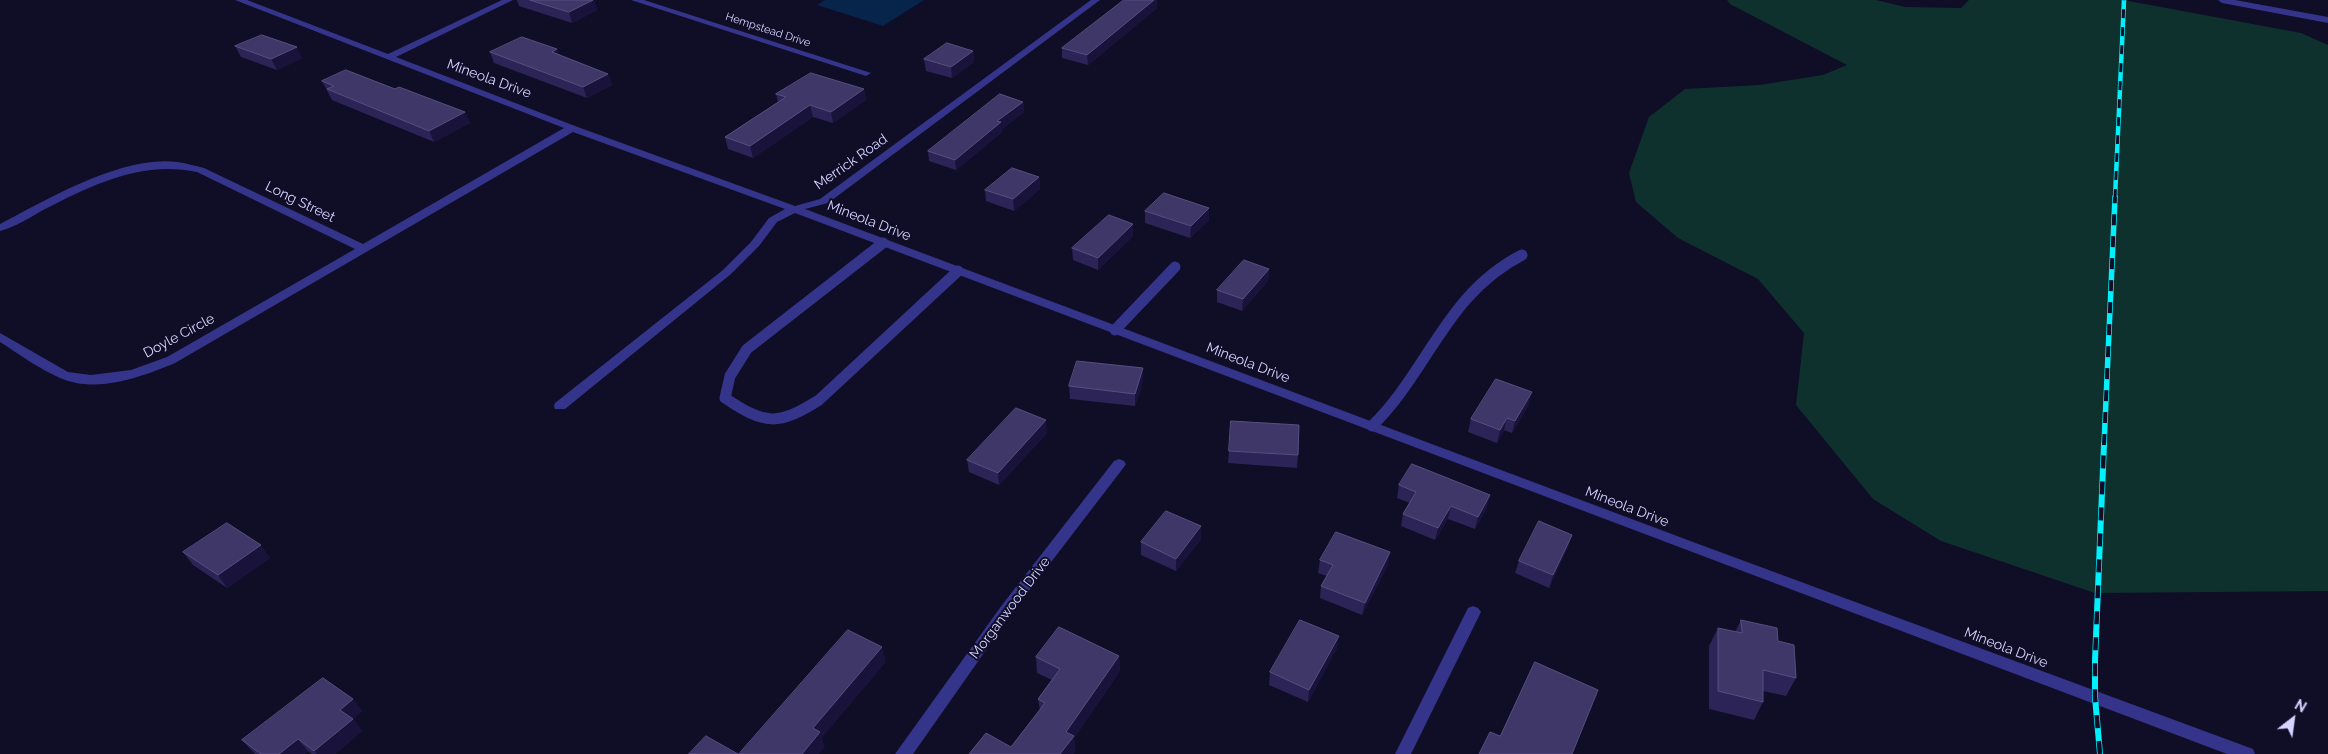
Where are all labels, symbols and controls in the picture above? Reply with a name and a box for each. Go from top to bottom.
street label: Hempstead Drive [724,10,812,50]
street label: Mineola Drive [445,56,533,102]
street label: Merrick Road [811,131,891,193]
street label: Long Street [262,178,338,226]
street label: Mineola Drive [825,197,913,245]
street label: Doyle Circle [140,310,218,362]
street label: Mineola Drive [1204,339,1292,387]
street label: Mineola Drive [1583,483,1671,531]
street label: Morganwood Drive [966,554,1054,662]
street label: Mineola Drive [1962,624,2050,672]
north arrow [2268,694,2318,744]
text: N [2292,696,2309,716]

